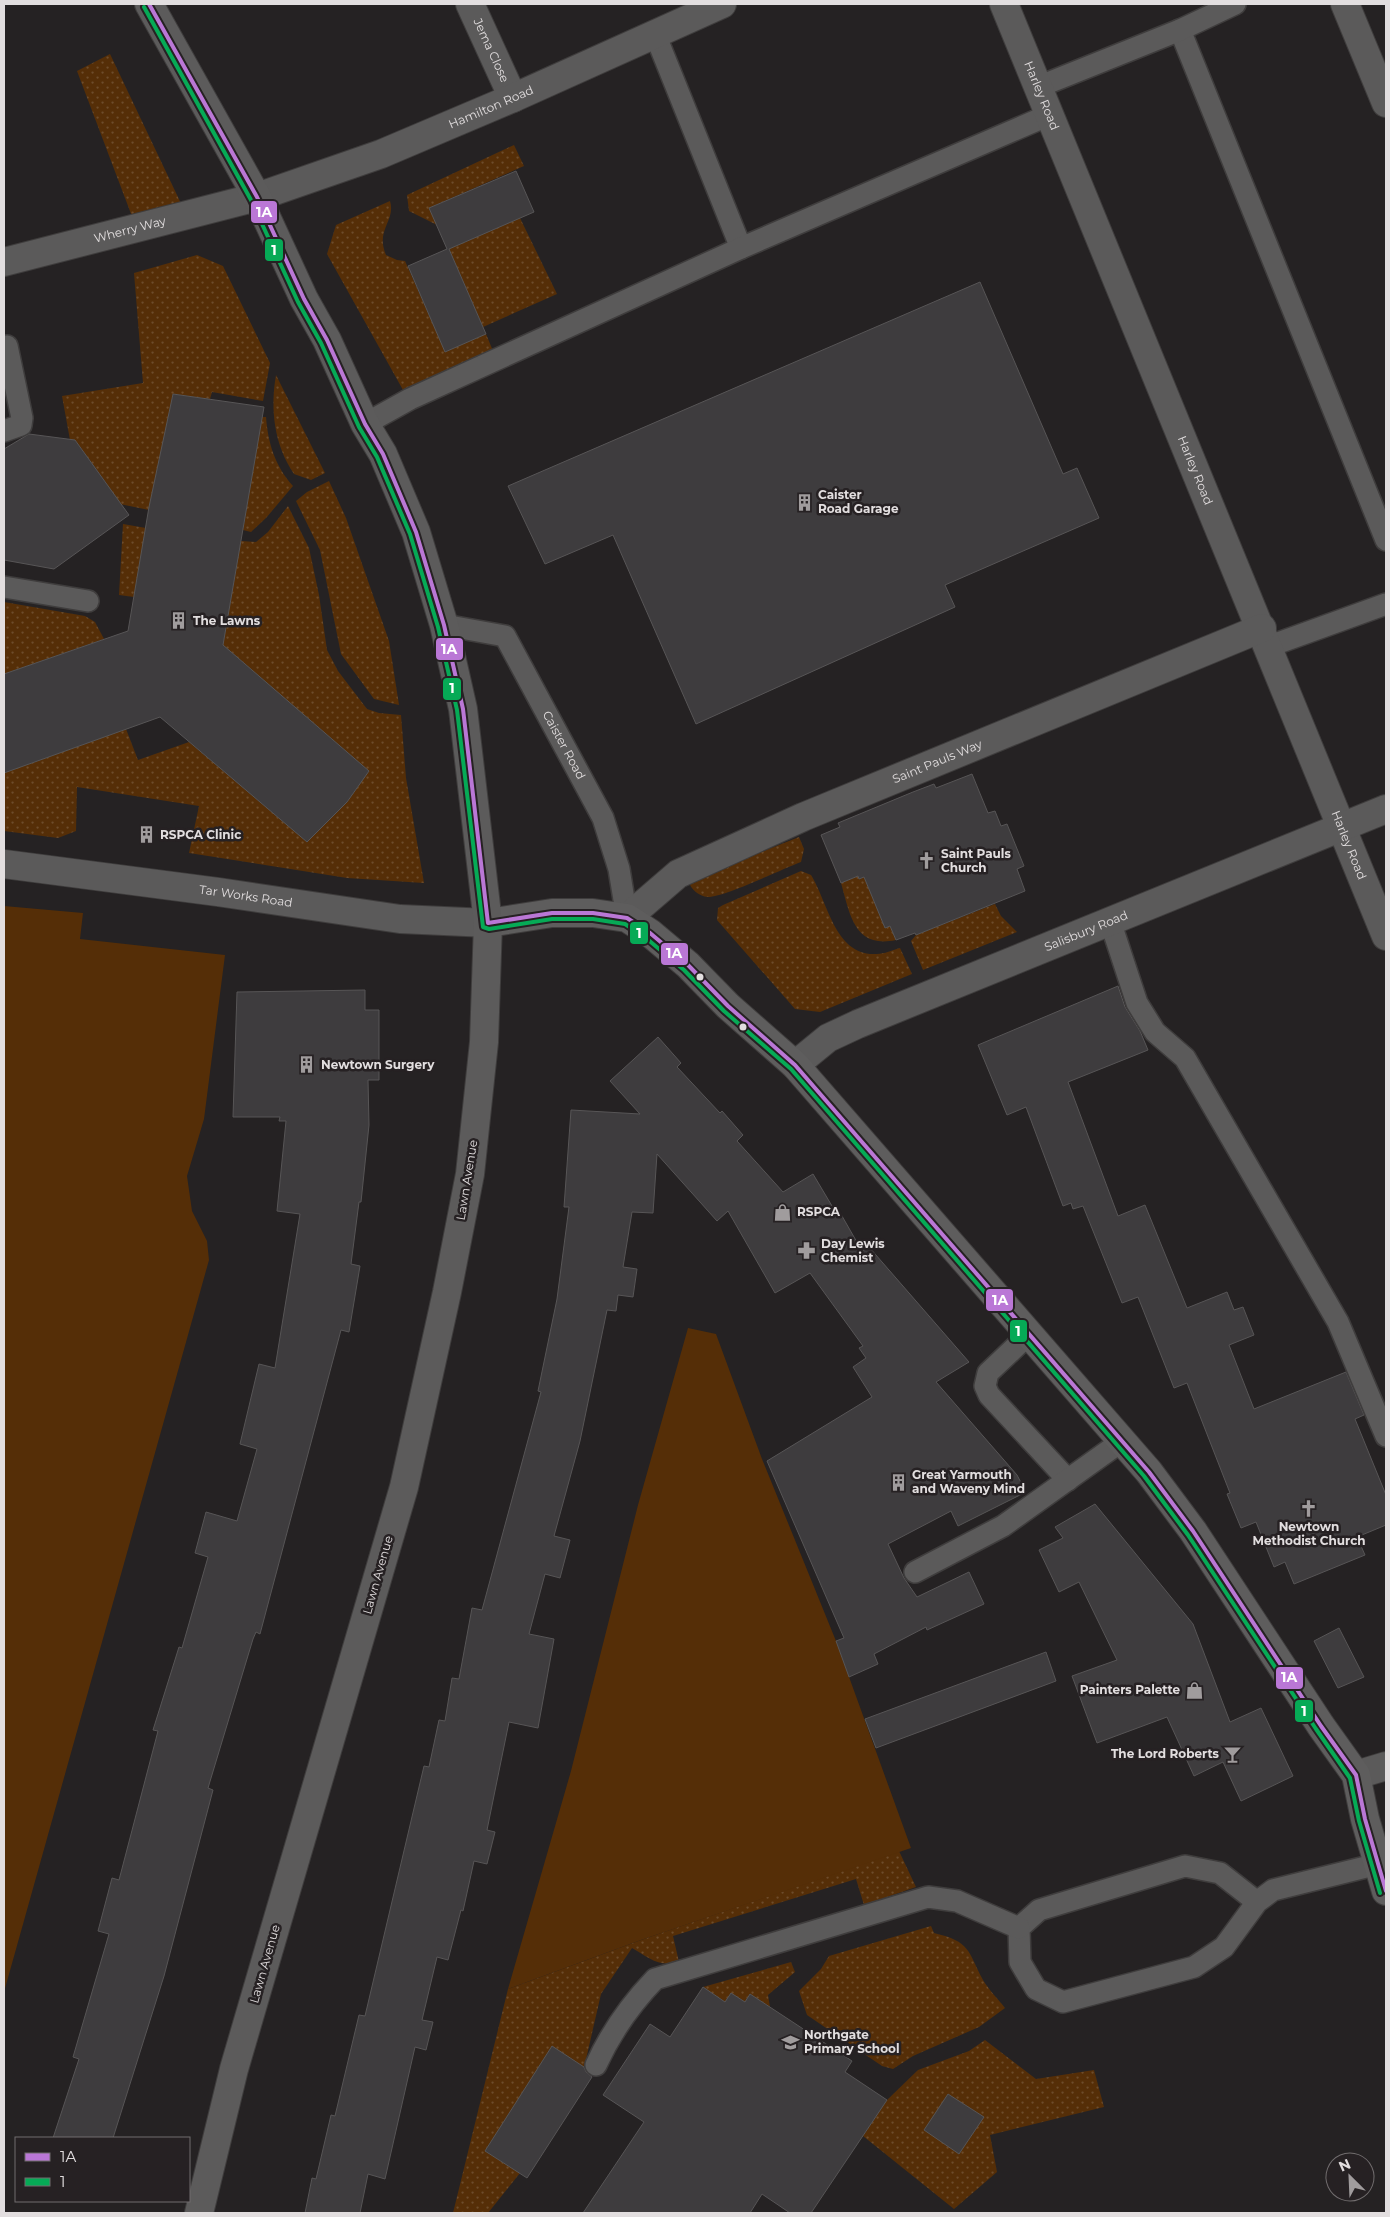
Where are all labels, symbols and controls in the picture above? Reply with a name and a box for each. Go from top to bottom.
street label: Jema Close [470,15,513,84]
street label: Harley Road [1021,59,1063,132]
street label: Hamilton Road [446,82,536,131]
line badge: 1A [250,200,278,224]
text: 1A [256,203,272,221]
street label: Wherry Way [92,213,168,246]
line badge: 1 [264,238,284,262]
text: 1 [271,241,277,259]
street label: Harley Road [1175,434,1216,507]
place label: Caister Road Garage [818,487,899,516]
building icon: Caister Road Garage [794,492,814,512]
building icon: The Lawns [169,611,189,631]
place label: The Lawns [193,613,261,628]
line badge: 1A [435,637,464,661]
text: 1A [441,640,457,658]
line badge: 1 [442,677,462,701]
text: 1 [449,679,455,697]
street label: Caister Road [540,708,589,782]
street label: Saint Pauls Way [890,736,985,786]
street label: Harley Road [1328,808,1370,882]
building icon: RSPCA Clinic [136,825,156,845]
place label: RSPCA Clinic [160,827,241,842]
place label: Saint Pauls Church [941,846,1011,875]
church icon: Saint Pauls Church [917,851,937,871]
street label: Tar Works Road [198,882,294,910]
street label: Salisbury Road [1042,907,1130,954]
line badge: 1 [629,921,649,945]
text: 1 [636,924,642,942]
line badge: 1A [660,942,689,966]
text: 1A [666,944,682,962]
unlabelled marker [695,972,705,982]
unlabelled marker [738,1022,748,1032]
building icon: Newtown Surgery [297,1055,317,1075]
place label: Newtown Surgery [321,1057,435,1072]
street label: Lawn Avenue [453,1139,480,1221]
shop icon: RSPCA [773,1202,793,1222]
place label: RSPCA [797,1204,841,1219]
place label: Day Lewis Chemist [821,1236,885,1265]
pharmacy icon: Day Lewis Chemist [797,1241,817,1261]
line badge: 1A [985,1288,1014,1312]
text: 1A [992,1291,1008,1309]
line badge: 1 [1009,1319,1028,1343]
text: 1 [1015,1322,1021,1340]
place label: Great Yarmouth and Waveny Mind [912,1467,1025,1496]
building icon: Great Yarmouth and Waveny Mind [888,1472,908,1492]
church icon: Newtown Methodist Church [1299,1498,1319,1518]
place label: Newtown Methodist Church [1253,1519,1366,1548]
street label: Lawn Avenue [359,1534,396,1616]
line badge: 1A [1275,1666,1304,1690]
text: 1A [1281,1668,1297,1686]
shop icon: Painters Palette [1184,1680,1204,1700]
place label: Painters Palette [1080,1682,1180,1697]
line badge: 1 [1294,1699,1314,1723]
text: 1 [1301,1702,1307,1720]
bar icon: The Lord Roberts [1223,1744,1243,1764]
place label: The Lord Roberts [1111,1746,1220,1761]
street label: Lawn Avenue [246,1923,283,2005]
place label: Northgate Primary School [804,2027,900,2056]
school or university icon: Northgate Primary School [780,2032,800,2052]
legend [15,2137,190,2202]
text: 1A [60,2147,76,2166]
north arrow [1325,2152,1375,2202]
text: N [1336,2155,1354,2176]
text: 1 [60,2172,65,2191]

